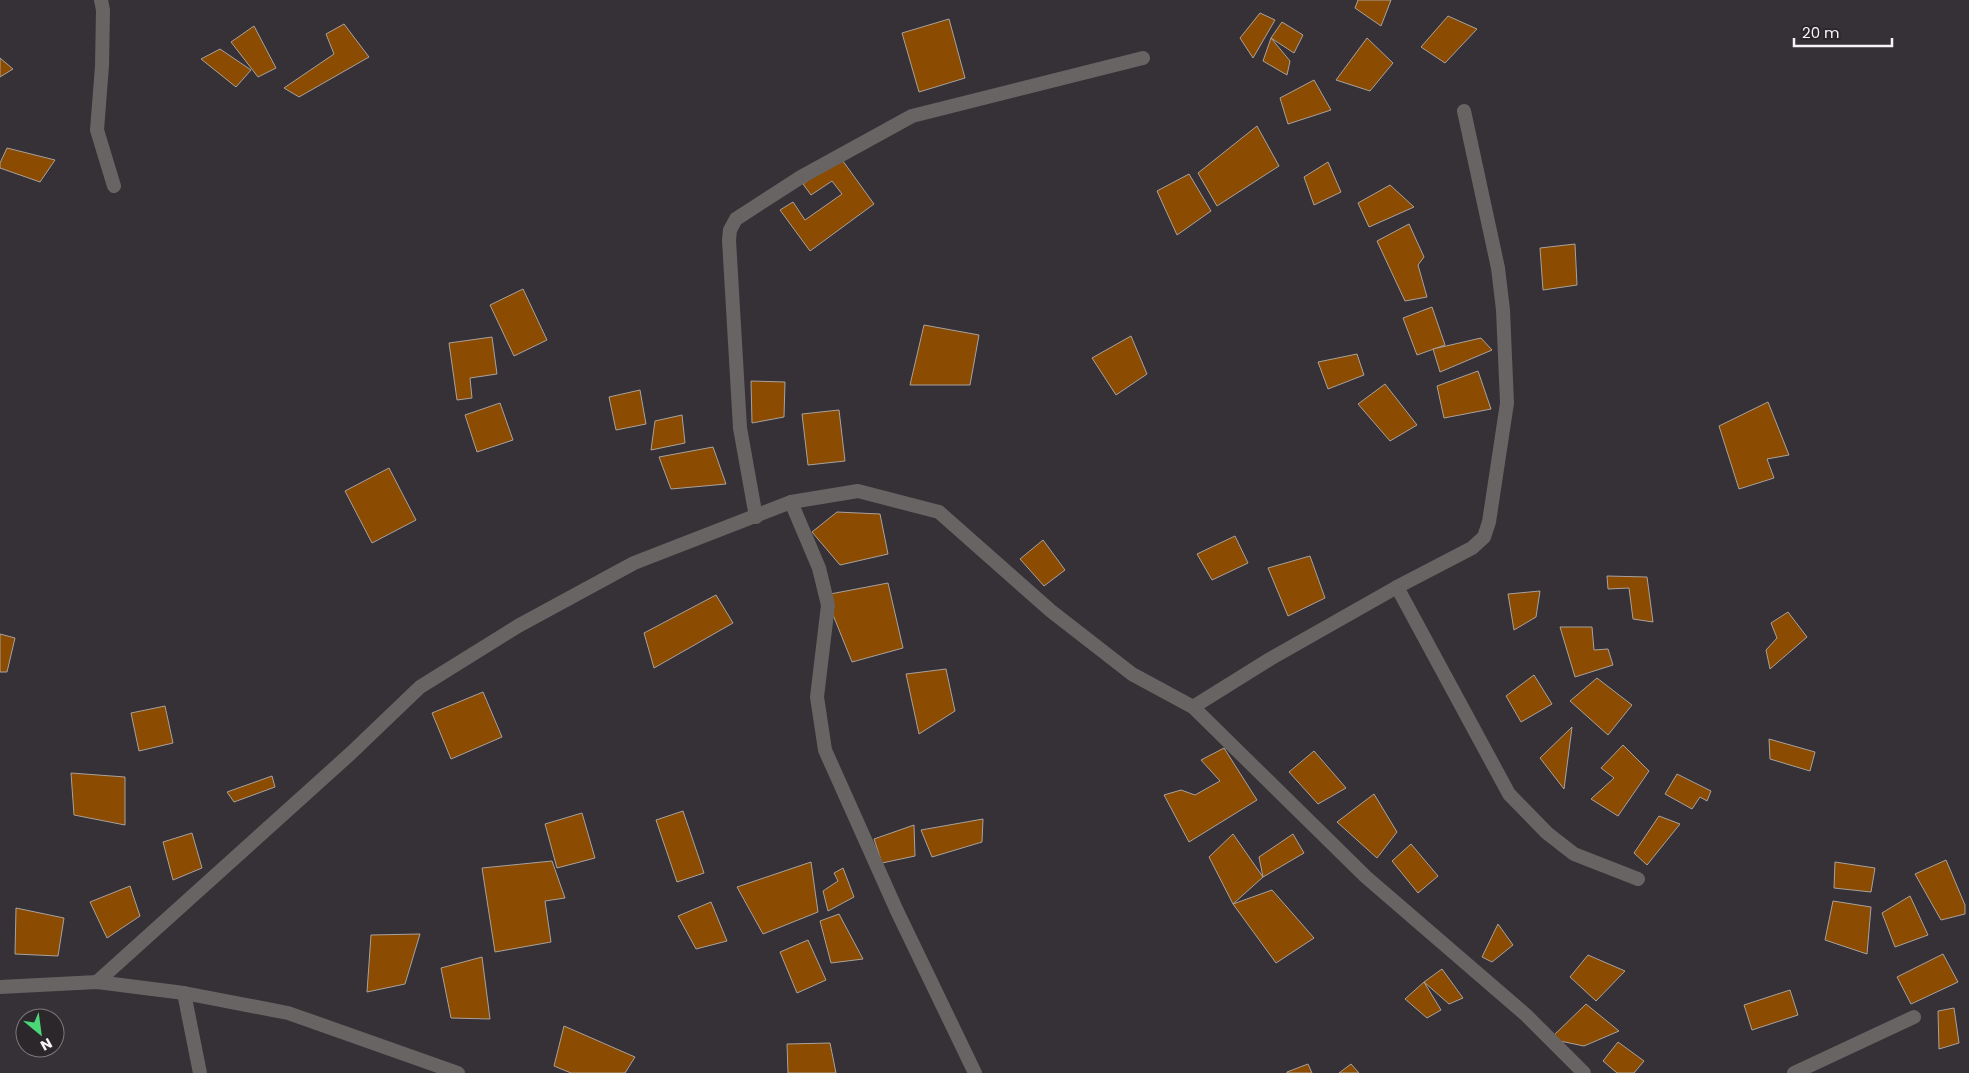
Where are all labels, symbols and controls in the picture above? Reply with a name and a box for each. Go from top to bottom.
scale bar [1794,15,1892,47]
text: 20 m [1802,22,1840,43]
north arrow [15,1008,65,1058]
text: N [37,1033,56,1056]

